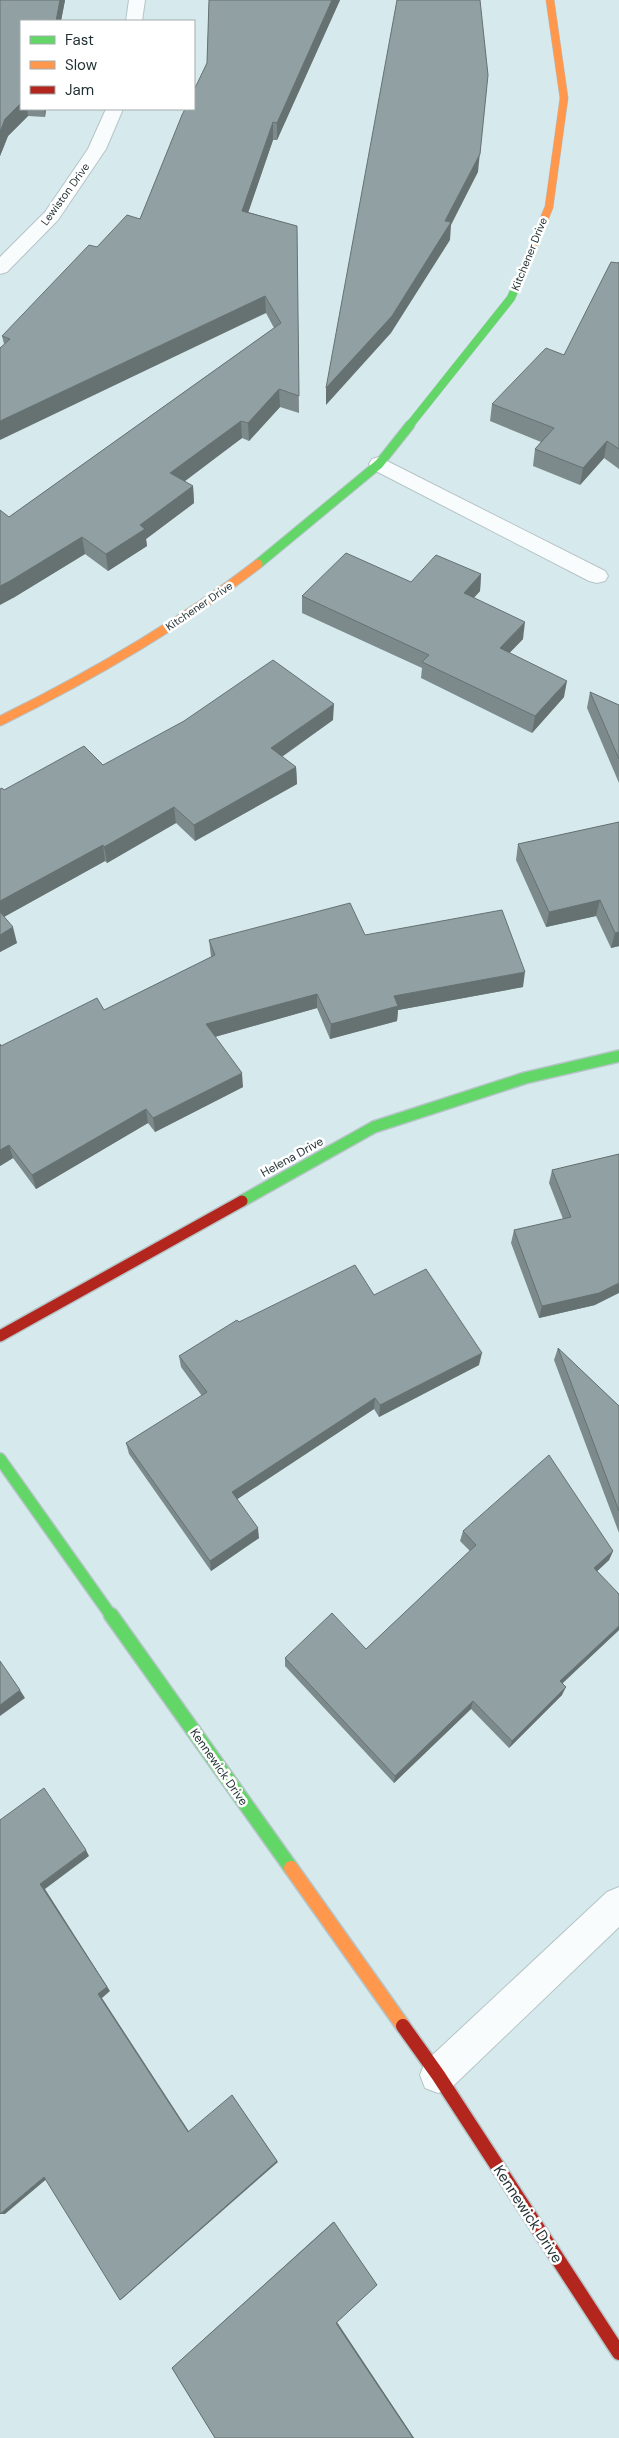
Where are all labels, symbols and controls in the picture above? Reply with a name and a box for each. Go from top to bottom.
legend [20,20,195,110]
text: Fast [65,30,94,50]
text: Slow [65,55,98,75]
text: Jam [65,80,94,100]
street label: Lewiston Drive [38,160,92,228]
street label: Kitchener Drive [508,215,550,293]
street label: Kitchener Drive [163,578,235,634]
street label: Helena Drive [258,1133,326,1181]
street label: Kennewick Drive [187,1725,252,1809]
street label: Kennewick Drive [489,2161,567,2267]

